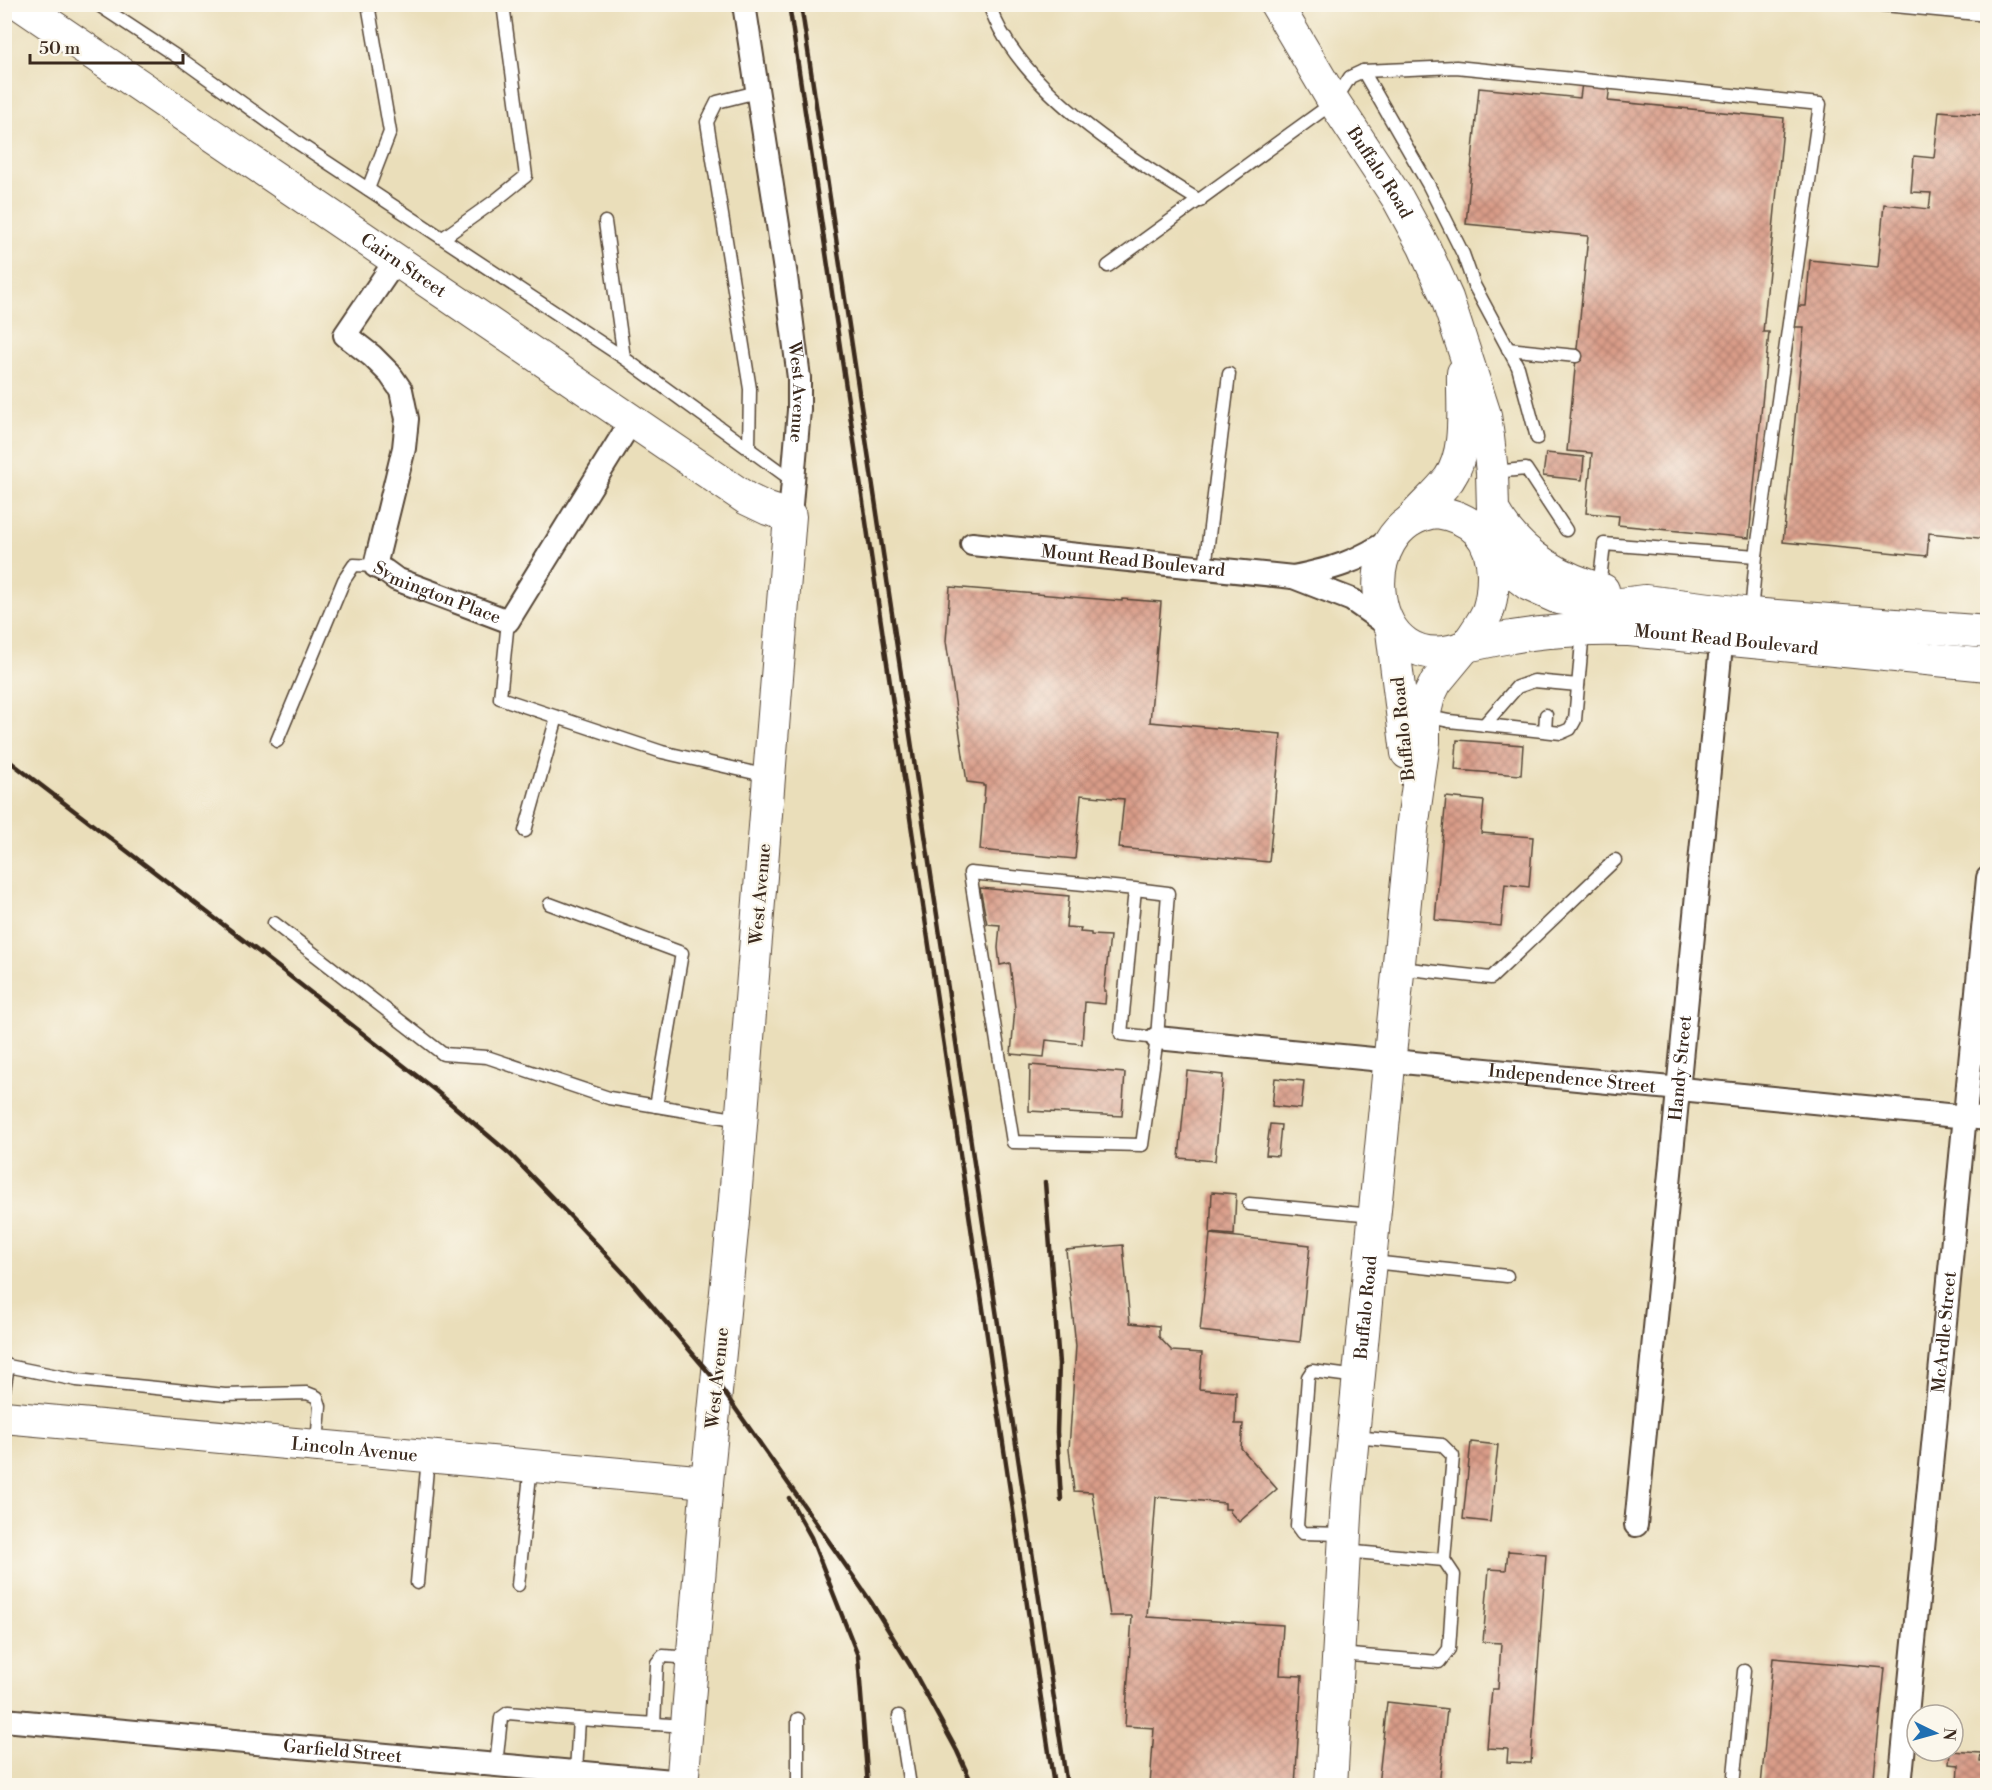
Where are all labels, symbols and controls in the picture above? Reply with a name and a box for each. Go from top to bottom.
scale bar [30,27,183,65]
text: 50 m [39,37,81,60]
street label: Buffalo Road [1341,122,1418,223]
street label: Cairn Street [356,228,451,303]
street label: West Avenue [782,339,810,444]
street label: Mount Read Boulevard [1040,540,1227,582]
street label: Symington Place [369,556,504,629]
street label: Mount Read Boulevard [1633,620,1820,660]
street label: Buffalo Road [1387,675,1421,783]
street label: West Avenue [745,842,776,947]
street label: Handy Street [1664,1014,1697,1122]
street label: Independence Street [1487,1059,1657,1099]
street label: Buffalo Road [1349,1253,1383,1362]
street label: McArdle Street [1927,1270,1962,1394]
street label: West Avenue [701,1326,734,1431]
street label: Lincoln Avenue [290,1433,419,1467]
north arrow [1905,1703,1965,1763]
text: N [1938,1727,1959,1742]
street label: Garfield Street [282,1735,403,1768]

